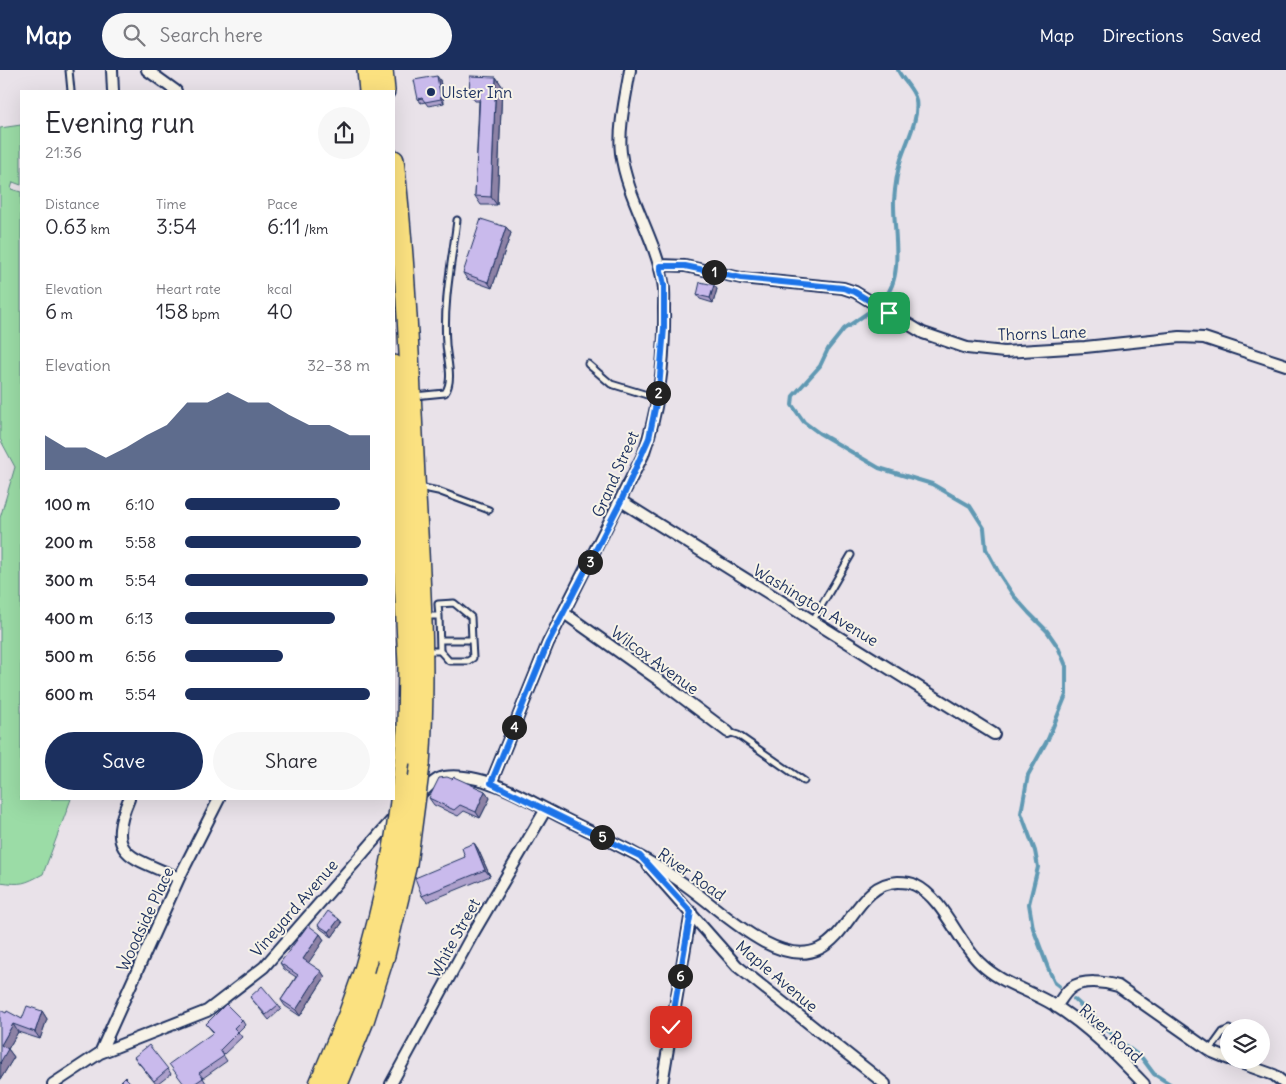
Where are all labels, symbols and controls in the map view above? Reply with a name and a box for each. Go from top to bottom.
search box [102,13,452,58]
text: Map [25,20,72,50]
icon: search [120,21,148,49]
text: Search here [160,23,263,47]
text: Map [1039,24,1074,47]
text: Directions [1102,24,1184,47]
text: Saved [1212,24,1261,47]
place label: Ulster Inn [441,82,512,102]
marker: Ulster Inn [425,86,437,98]
text: Evening run [45,105,195,141]
button: share [318,107,370,159]
text: 21:36 [45,142,82,162]
text: Distance [45,195,100,213]
text: Time [156,195,186,213]
text: Pace [267,195,297,213]
text: 0.63 [45,213,87,240]
text: 3:54 [156,213,197,240]
text: 6:11 [267,213,301,240]
text: km [87,220,110,238]
text: /km [301,220,328,238]
pin: 1 [702,260,726,284]
text: 1 [712,263,717,281]
text: Elevation [45,280,102,298]
text: Heart rate [156,280,221,298]
text: kcal [267,280,292,298]
pin [868,292,910,334]
text: 6 [45,298,57,325]
text: 158 [156,298,189,325]
text: 40 [267,298,293,325]
icon: arrive [875,299,903,327]
text: m [57,305,73,323]
text: bpm [189,305,220,323]
street label: Thorns Lane [997,321,1087,345]
text: Elevation [45,355,111,375]
text: 32–38 m [307,355,370,375]
pin: 2 [646,380,670,406]
text: 2 [655,384,662,402]
street label: Grand Street [587,427,643,520]
text: 100 m [45,494,90,514]
text: 6:10 [125,494,155,514]
text: 200 m [45,532,93,552]
text: 5:58 [125,532,156,552]
pin: 3 [578,550,602,574]
text: 3 [587,553,594,571]
street label: Washington Avenue [750,560,882,650]
text: 300 m [45,570,93,590]
text: 5:54 [125,570,156,590]
text: 400 m [45,608,93,628]
text: 6:13 [125,608,153,628]
street label: Wilcox Avenue [607,621,703,699]
text: 500 m [45,646,93,666]
text: 6:56 [125,646,156,666]
text: 600 m [45,684,93,704]
text: 5:54 [125,684,156,704]
pin: 4 [502,714,526,740]
text: 4 [510,718,519,736]
button: Save [45,732,203,790]
button: Share [213,732,370,790]
pin: 5 [590,824,614,850]
text: 5 [598,828,607,846]
street label: River Road [654,843,730,905]
street label: Vineyard Avenue [246,855,342,961]
street label: Woodside Place [112,864,178,974]
street label: White Street [424,894,484,981]
street label: Maple Avenue [732,936,822,1016]
pin: 6 [668,964,692,988]
text: 6 [676,967,685,985]
street label: River Road [1075,999,1147,1067]
pin [650,1006,692,1048]
icon: check [657,1013,685,1041]
map controls [1220,1019,1270,1069]
button: layers [1220,1019,1270,1069]

